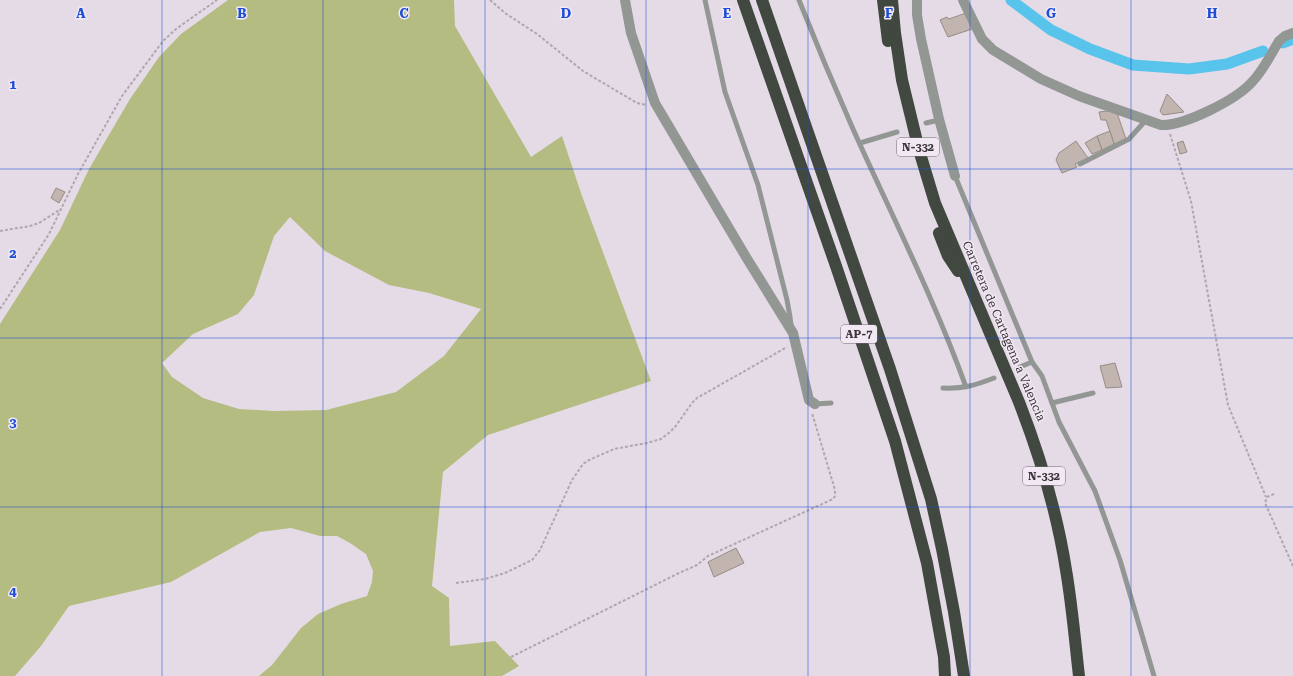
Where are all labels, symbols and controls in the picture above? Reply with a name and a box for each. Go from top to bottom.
text: A [76,6,86,21]
text: B [237,6,247,21]
text: C [399,6,409,21]
text: D [561,6,571,21]
text: E [723,6,731,21]
text: F [885,6,893,21]
text: G [1046,6,1056,21]
text: H [1207,6,1218,21]
text: 1 [9,77,17,92]
road number: N-332 [897,138,939,156]
street label: Carretera de Cartagena a Valencia [960,239,1049,424]
text: 2 [9,246,17,261]
road number: AP-7 [841,325,877,343]
text: 3 [9,415,17,430]
road number: N-332 [1023,467,1065,485]
text: 4 [9,584,17,599]

